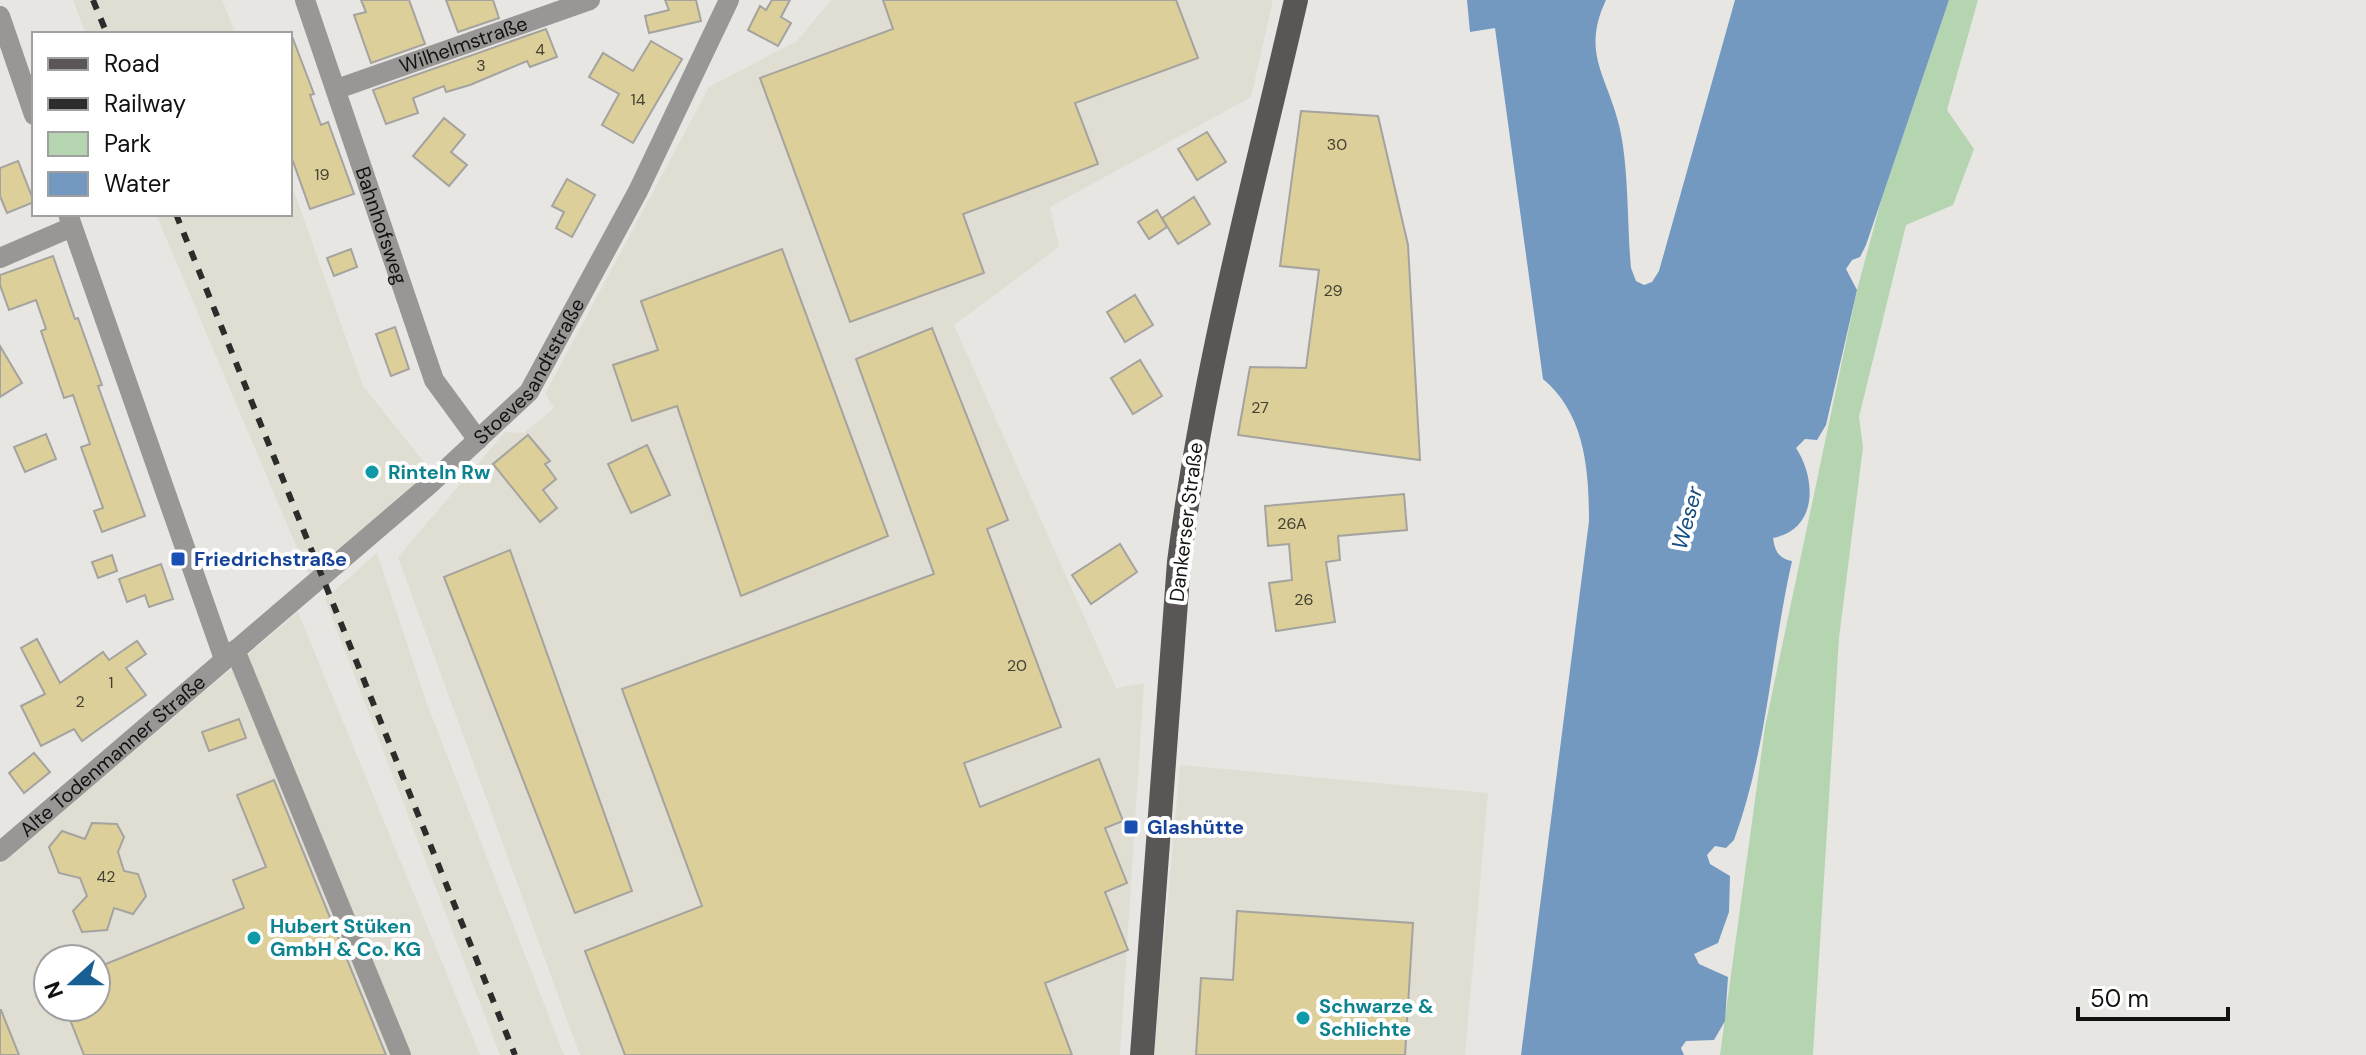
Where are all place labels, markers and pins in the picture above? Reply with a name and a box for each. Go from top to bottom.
place label: Rinteln Rw [388,459,491,485]
marker: Rinteln Rw [363,463,381,481]
place label: Friedrichstraße [194,546,347,572]
marker: Friedrichstraße [169,550,187,568]
place label: Glashütte [1147,814,1244,840]
marker: Glashütte [1122,818,1140,836]
place label: Hubert Stüken GmbH & Co. KG [270,913,421,962]
marker: Hubert Stüken GmbH & Co. KG [245,929,263,947]
place label: Schwarze & Schlichte [1319,993,1434,1042]
marker: Schwarze & Schlichte [1294,1009,1312,1027]

